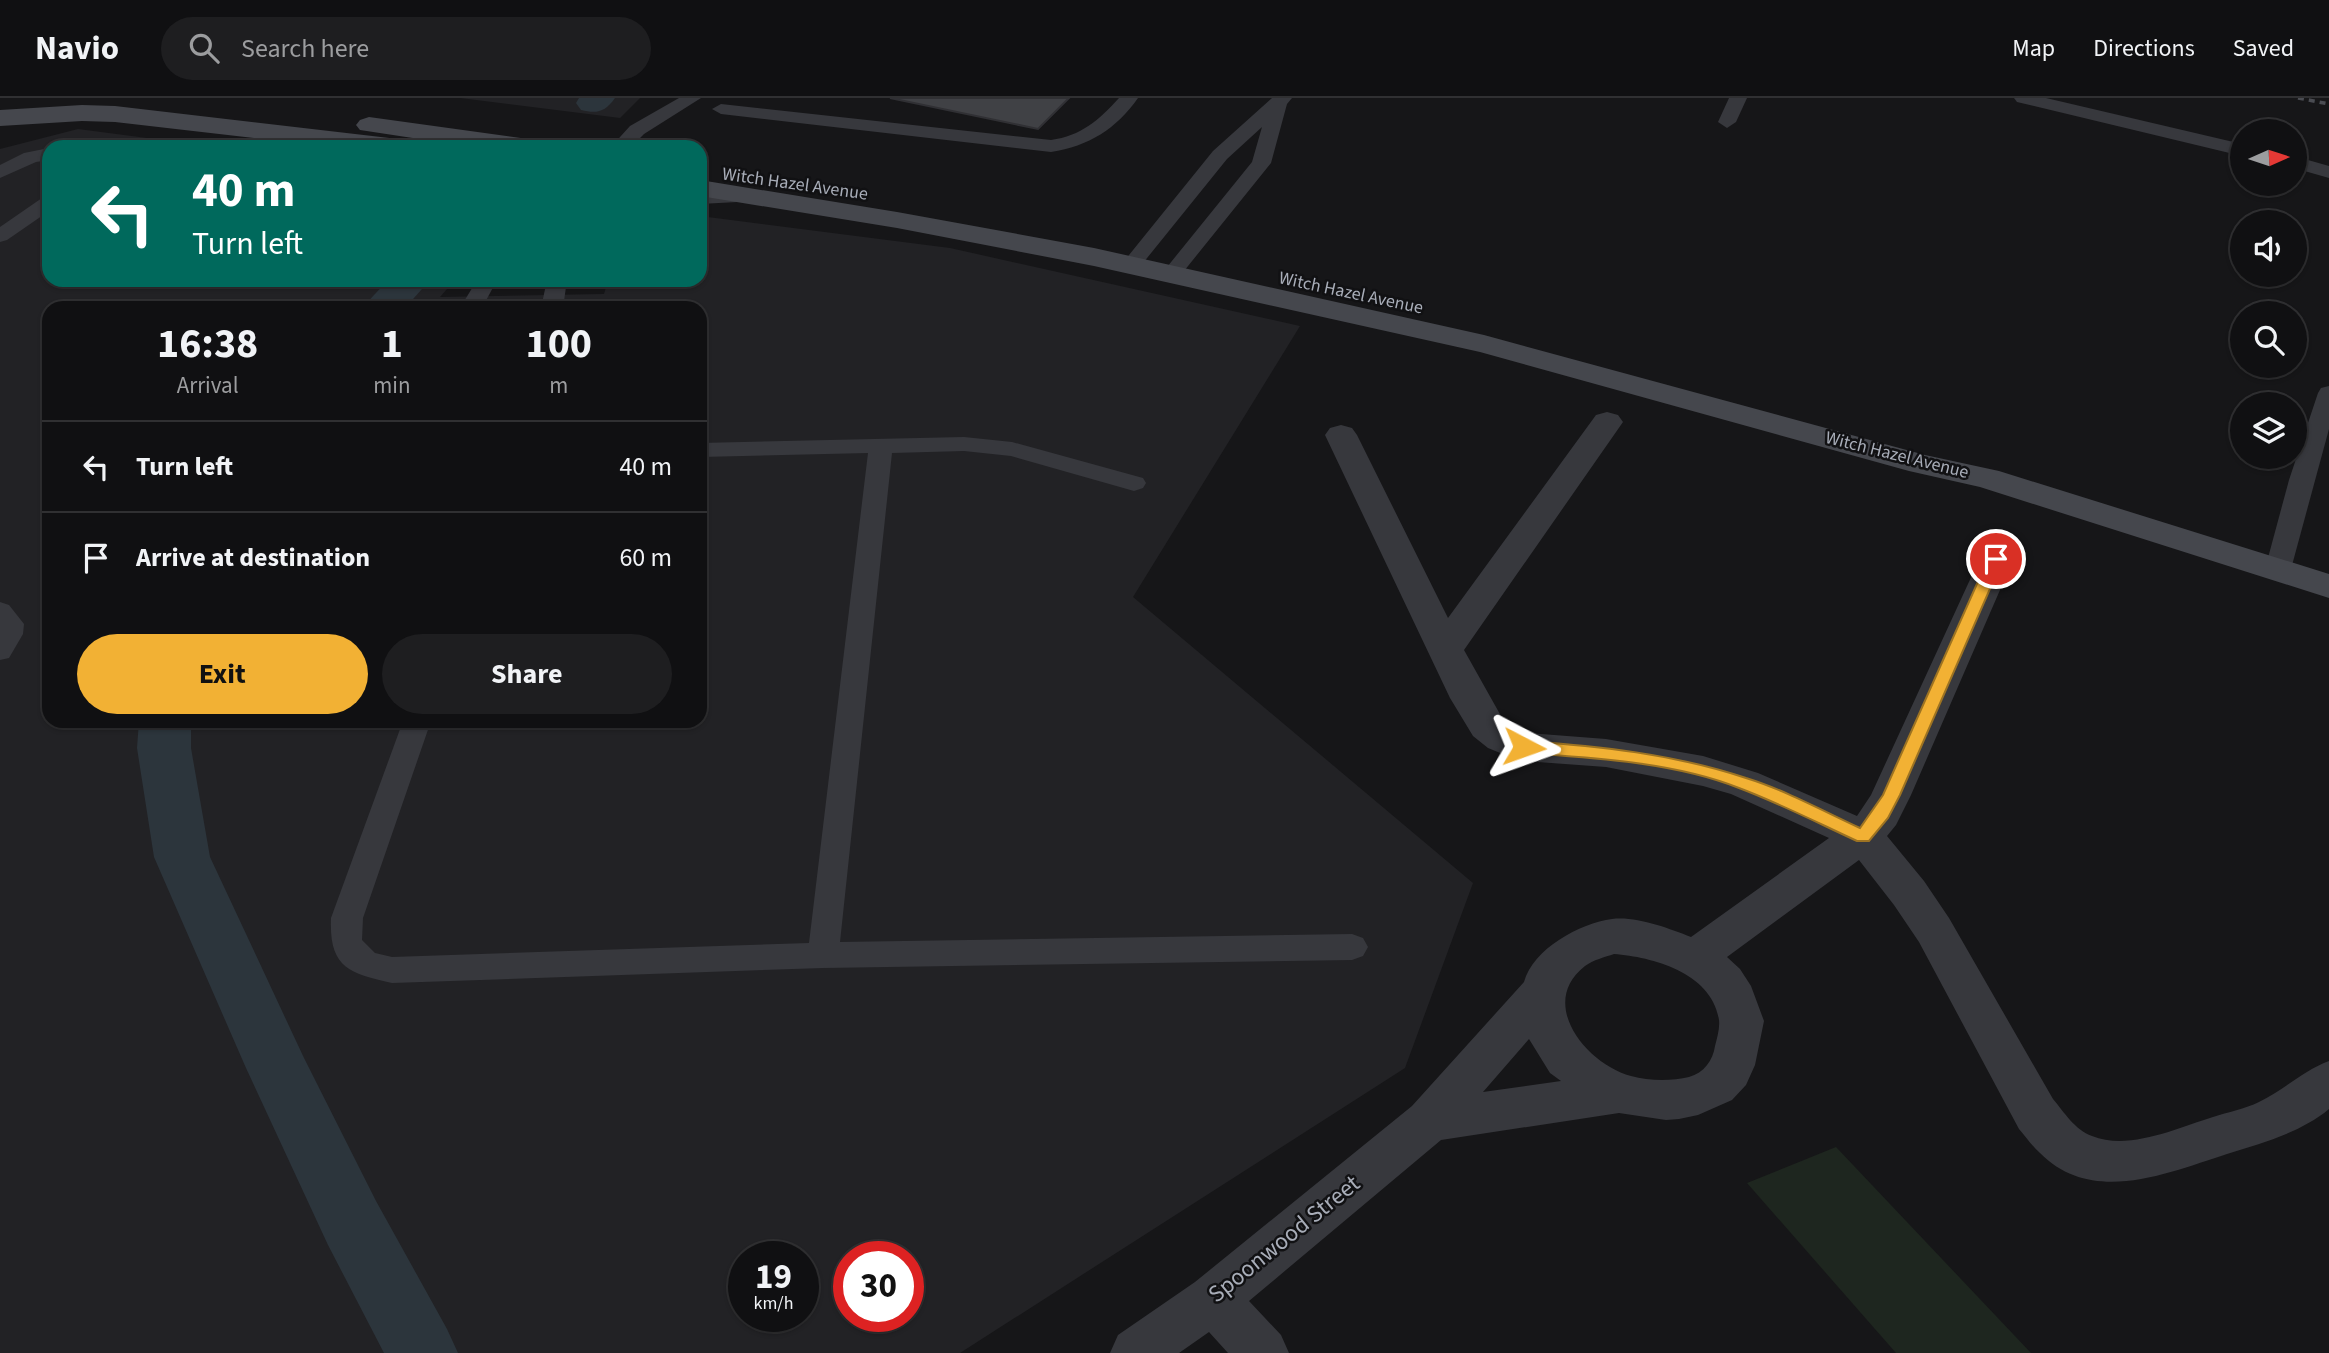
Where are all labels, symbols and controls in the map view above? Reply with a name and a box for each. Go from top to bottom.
search box [161,17,651,80]
text: Navio [35,25,119,72]
icon: search [185,29,223,67]
text: Search here [241,30,369,67]
text: Map [2012,31,2055,66]
text: Directions [2093,31,2195,66]
text: Saved [2233,31,2294,66]
north arrow [2230,119,2306,196]
map controls [2230,119,2307,469]
text: 40 m [192,156,296,226]
street label: Witch Hazel Avenue [721,161,870,207]
icon: left [77,168,168,259]
button: sound [2230,210,2307,287]
text: Turn left [192,221,303,267]
street label: Witch Hazel Avenue [1277,266,1426,321]
button: search [2230,301,2307,378]
text: 16:38 [157,314,258,374]
text: 1 [381,314,403,374]
text: 100 [525,314,592,374]
text: Arrival [177,369,239,402]
text: min [373,369,411,402]
text: m [549,369,568,402]
button: layers [2230,392,2307,469]
street label: Witch Hazel Avenue [1823,425,1971,485]
icon: left [77,448,115,486]
text: Turn left [136,448,233,485]
text: 40 m [619,448,672,485]
pin [1966,529,2026,589]
icon: arrive [77,539,115,577]
text: Arrive at destination [136,539,370,576]
text: 60 m [619,539,672,576]
icon: arrive [1977,540,2015,578]
button: Exit [77,634,368,714]
button: Share [382,634,672,714]
position arrow [1487,710,1561,784]
street label: Spoonwood Street [1200,1167,1368,1311]
speed limit sign: 30 [833,1241,924,1332]
text: 19 [755,1252,792,1302]
text: km/h [754,1291,793,1316]

